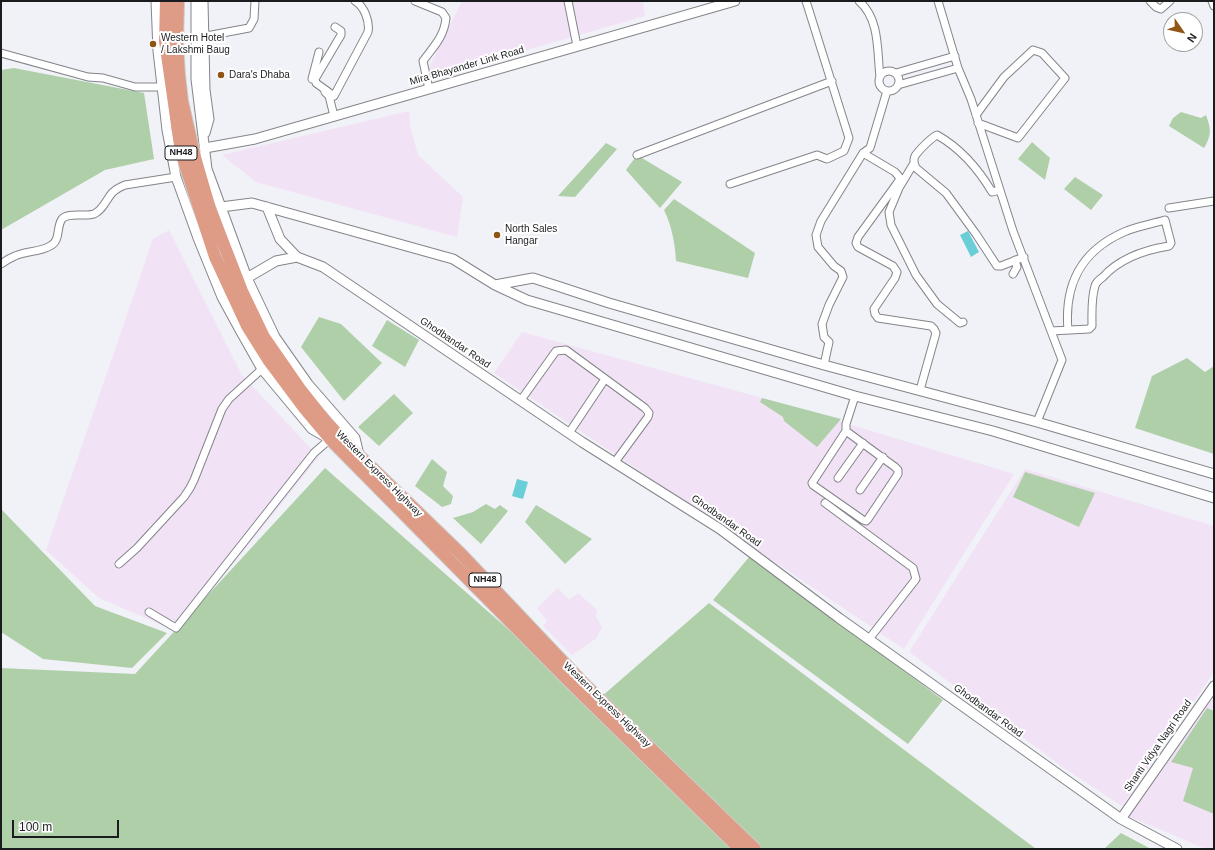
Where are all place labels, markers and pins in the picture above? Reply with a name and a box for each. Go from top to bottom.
place label: Western Hotel / Lakshmi Baug [161,32,230,56]
marker: Western Hotel / Lakshmi Baug [148,39,158,49]
place label: Dara's Dhaba [229,69,290,81]
marker: Dara's Dhaba [216,70,226,80]
place label: North Sales Hangar [505,223,557,246]
marker: North Sales Hangar [492,230,502,240]

